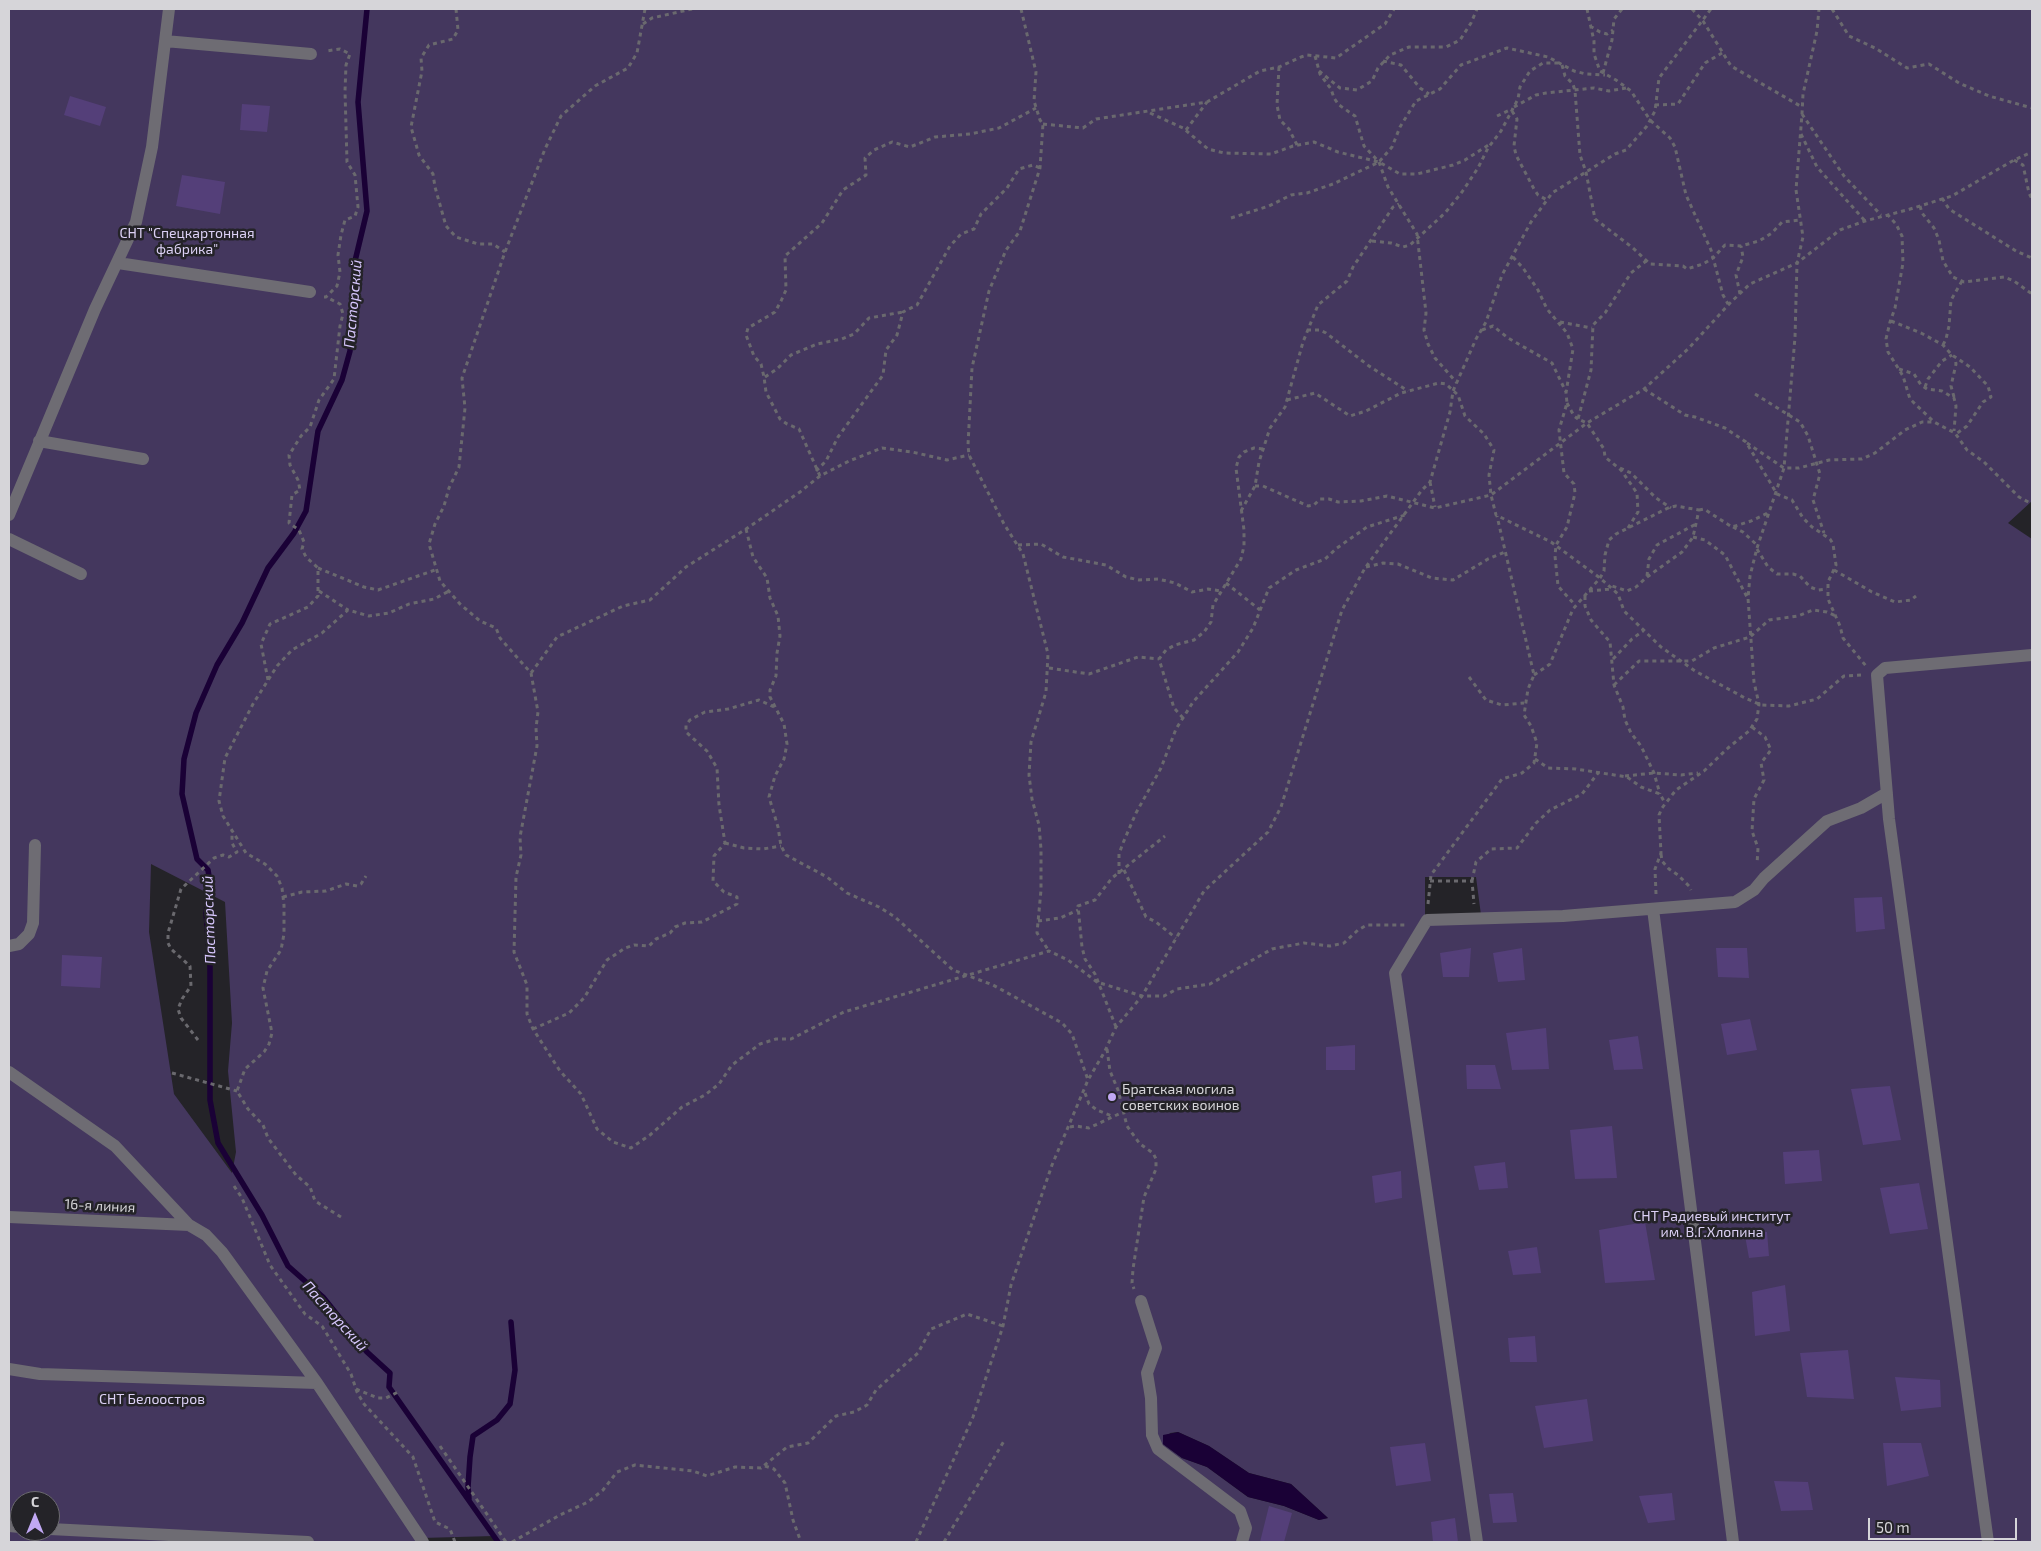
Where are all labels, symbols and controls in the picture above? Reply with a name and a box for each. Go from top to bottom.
park label: СНТ "Спецкартонная фабрика" [119,225,255,258]
water label: Пасторский [340,259,366,349]
water label: Пасторский [198,875,220,965]
place label: Братская могила советских воинов [1122,1081,1240,1114]
marker: Братская могила советских воинов [1106,1091,1118,1103]
street label: 16-я линия [64,1196,136,1216]
park label: СНТ Радиевый институт им. В.Г.Хлопина [1633,1208,1791,1240]
water label: Пасторский [299,1277,371,1355]
park label: СНТ Белоостров [99,1391,205,1407]
north arrow [10,1491,60,1541]
text: С [31,1493,39,1510]
scale bar [1871,1508,2020,1540]
text: 50 m [1876,1518,1910,1536]

